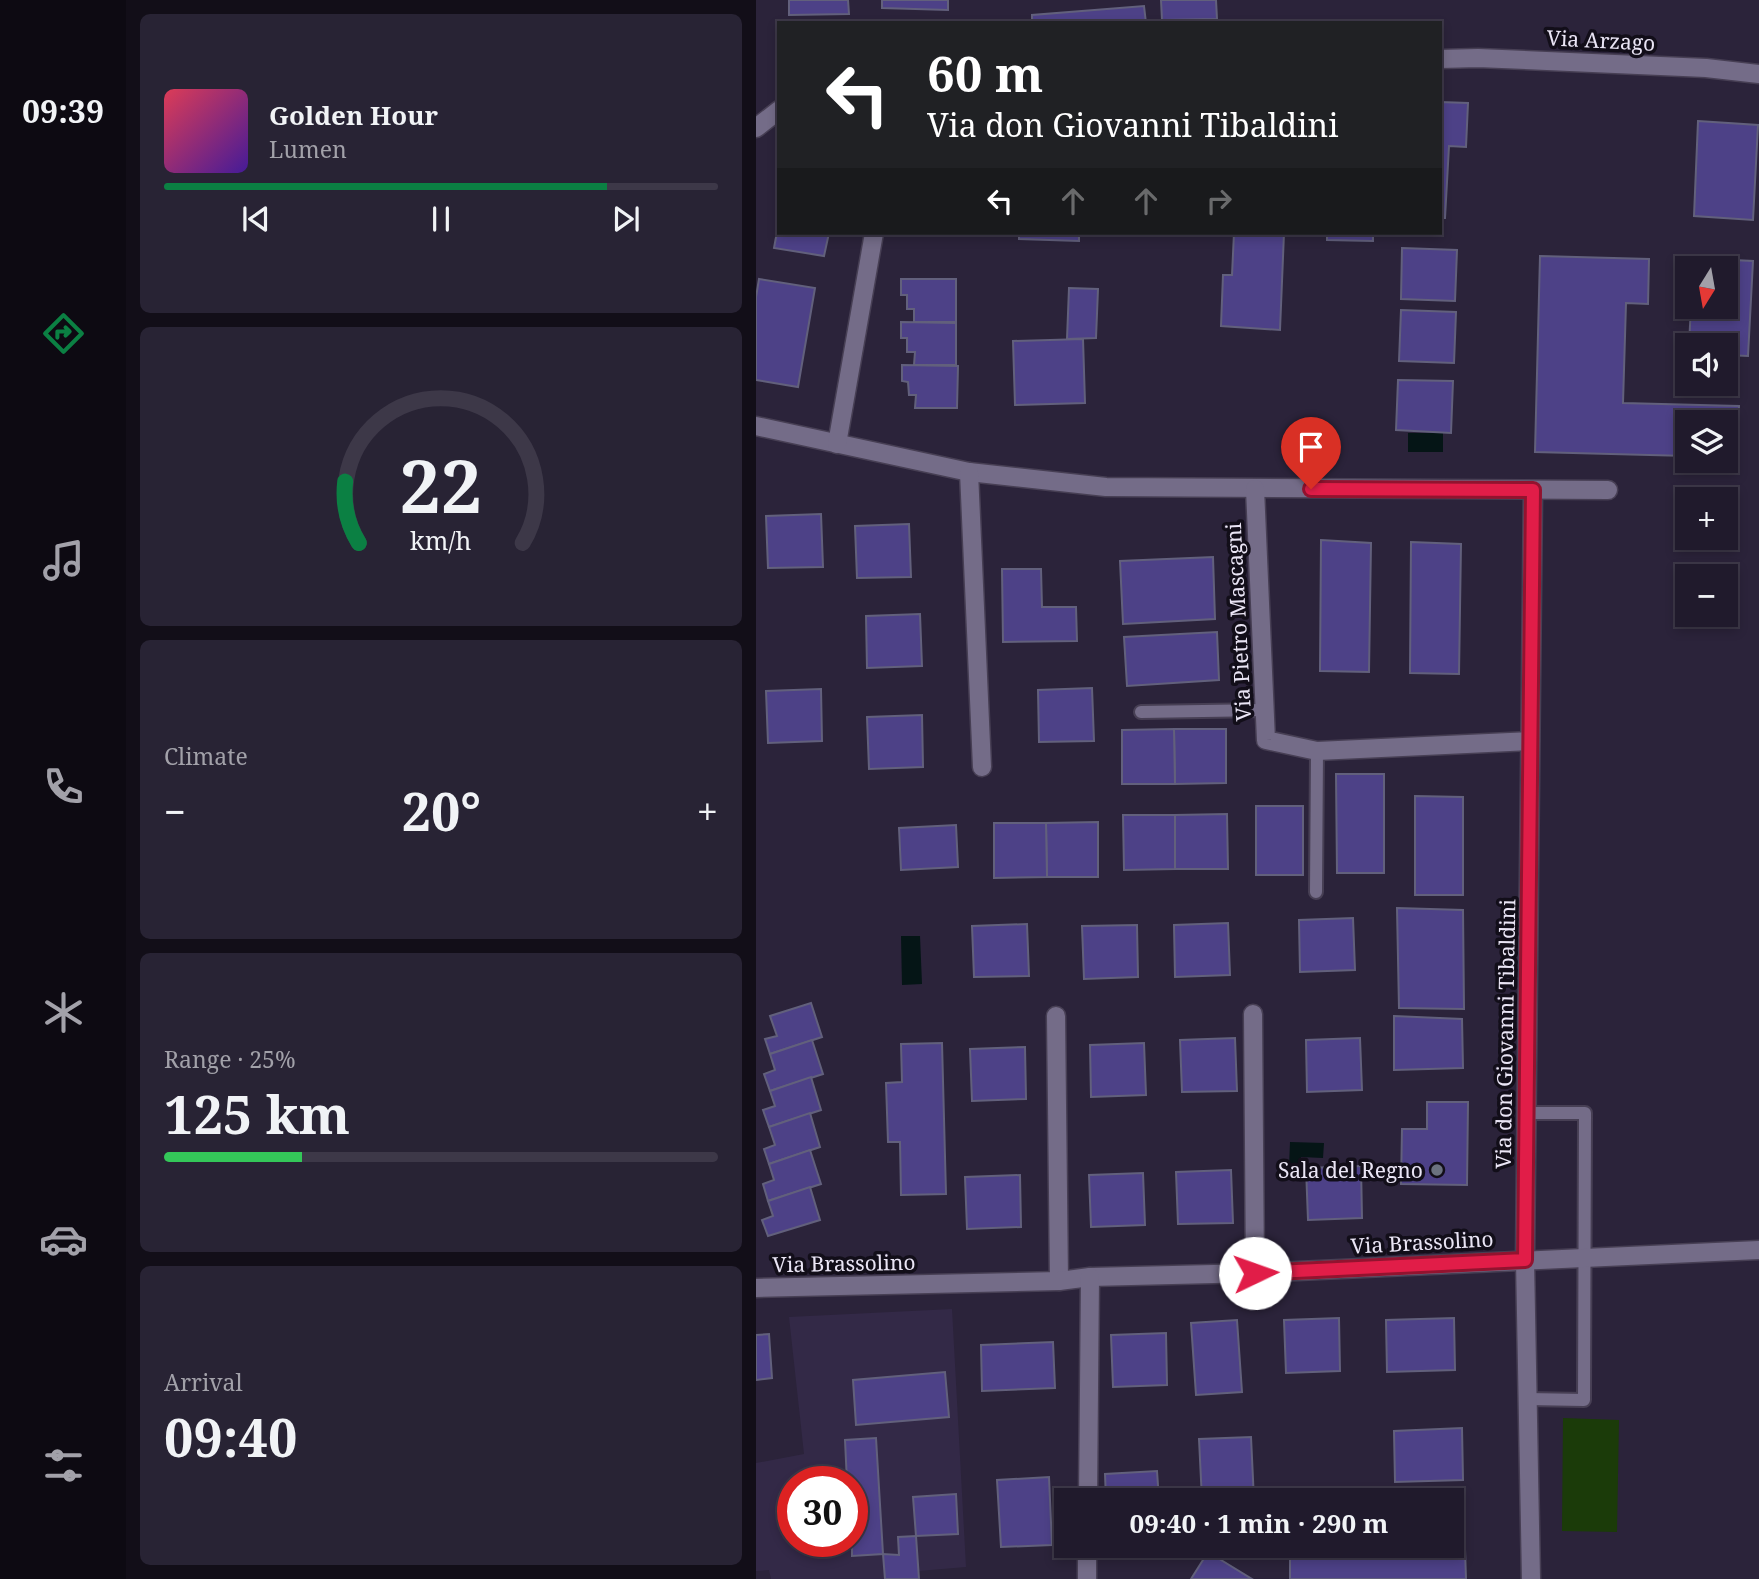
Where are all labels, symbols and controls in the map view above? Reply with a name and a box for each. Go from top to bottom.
street label: Via Arzago [1546,23,1656,57]
text: 60 m [927,40,1043,106]
icon: left [812,49,903,140]
text: 09:39 [22,89,104,132]
text: Golden Hour [269,97,438,133]
text: Via don Giovanni Tibaldini [927,103,1338,146]
text: Lumen [269,133,347,165]
icon: left [981,182,1019,220]
icon: ahead [1054,182,1092,220]
icon: ahead [1127,182,1165,220]
icon: right [1200,182,1238,220]
icon: previous [237,200,275,238]
icon: pause [422,200,460,238]
icon: next [607,200,645,238]
north arrow [1675,256,1738,318]
map controls [1675,256,1738,627]
icon: directions [39,309,88,358]
button: sound [1675,333,1738,396]
button: layers [1675,410,1738,473]
pin [1281,417,1341,489]
icon: arrive [1292,428,1330,466]
text: 22 [400,435,482,534]
button: + [1675,487,1738,550]
text: km/h [410,522,472,556]
street label: Via Pietro Mascagni [1219,522,1257,722]
icon: music [39,536,88,585]
button: − [1675,564,1738,627]
text: Climate [164,740,248,772]
icon: phone [39,762,88,811]
text: 20° [402,775,481,846]
text: − [164,785,186,837]
text: + [697,785,718,837]
street label: Via don Giovanni Tibaldini [1489,899,1521,1169]
icon: climate [39,988,88,1037]
text: Range · 25% [164,1043,296,1075]
text: 125 km [164,1078,350,1149]
place label: Sala del Regno [1278,1156,1423,1184]
marker: Sala del Regno [1429,1162,1445,1178]
icon: car [39,1215,88,1264]
street label: Via Brassolino [1350,1224,1494,1260]
position arrow [1218,1236,1292,1310]
street label: Via Brassolino [772,1248,916,1278]
text: Arrival [164,1366,243,1398]
text: 09:40 [164,1401,297,1472]
icon: filters [39,1441,88,1490]
speed limit sign: 30 [777,1466,868,1557]
text: 09:40 · 1 min · 290 m [1129,1505,1389,1541]

